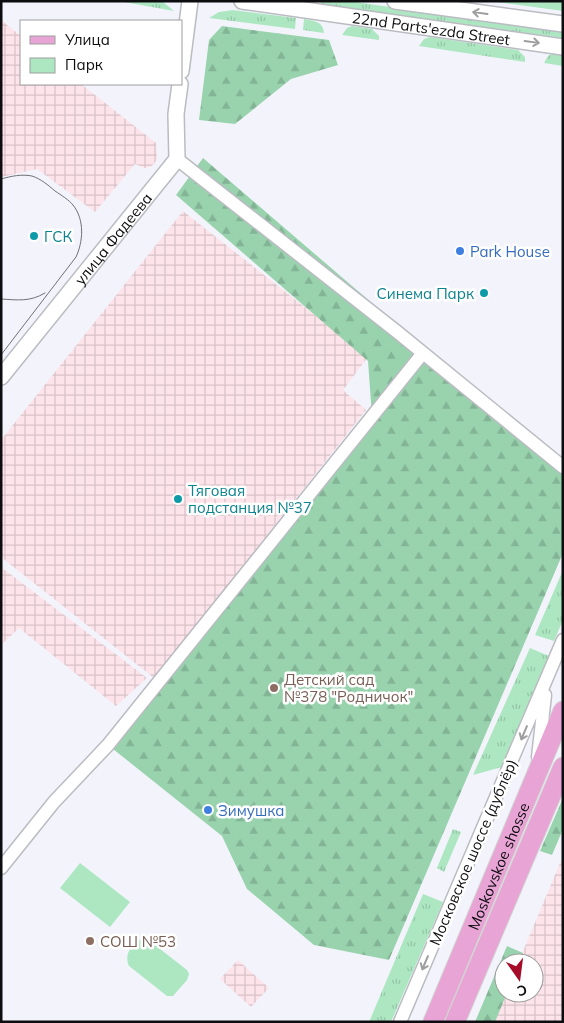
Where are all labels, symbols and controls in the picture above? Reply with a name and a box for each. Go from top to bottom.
street label: 22nd Parts'ezda Street [351,7,511,49]
one-way arrow [472,7,488,17]
legend [20,20,182,85]
text: Улица [64,30,110,49]
one-way arrow [524,38,540,48]
text: Парк [65,55,104,74]
street label: улица Фадеева [70,189,156,288]
place label: ГСК [44,227,72,246]
marker: ГСК [28,230,40,242]
place label: Park House [470,242,550,261]
marker: Park House [454,245,466,257]
place label: Синема Парк [377,284,475,303]
marker: Синема Парк [478,287,490,299]
place label: Тяговая подстанция №37 [188,481,312,517]
marker: Тяговая подстанция №37 [172,493,184,505]
place label: Детский сад №378 "Родничок" [284,670,413,706]
marker: Детский сад №378 "Родничок" [268,682,280,694]
one-way arrow [518,725,528,740]
street label: Московское шоссе (дублёр) [425,756,521,948]
street label: Moskovskoe shosse [463,800,533,933]
place label: Зимушка [218,801,284,820]
marker: Зимушка [202,804,214,816]
place label: СОШ №53 [100,932,176,951]
marker: СОШ №53 [84,935,96,947]
north arrow [494,953,544,1003]
one-way arrow [419,955,429,970]
text: С [515,981,529,1001]

